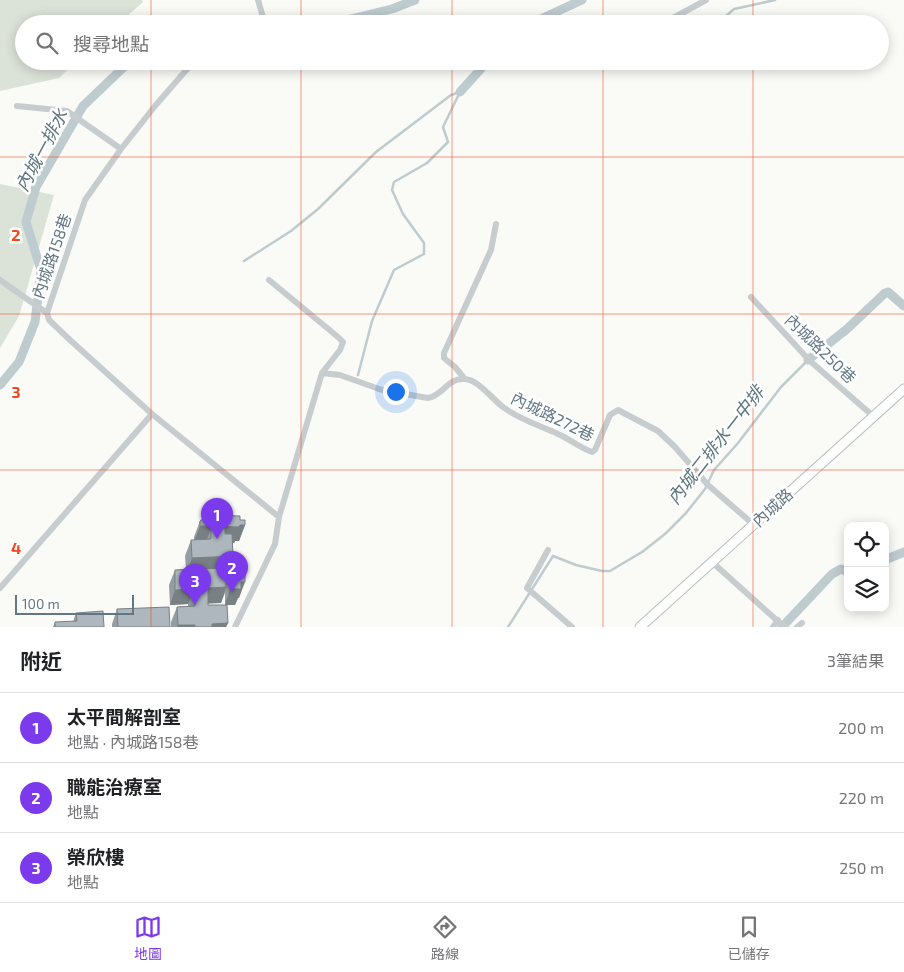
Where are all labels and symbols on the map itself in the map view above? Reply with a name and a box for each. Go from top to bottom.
water label: 內城一排水 [10,104,72,195]
street label: 內城路158巷 [28,211,74,301]
text: 2 [11,225,21,244]
street label: 內城路250巷 [782,309,860,387]
your location [383,379,409,405]
water label: 內城二排水一中排 [662,380,769,509]
text: 3 [11,382,21,401]
street label: 內城路272巷 [508,388,598,444]
street label: 內城路 [748,484,796,530]
pin: 1 [201,498,233,539]
text: 4 [11,538,21,557]
pin: 2 [216,551,248,592]
pin: 3 [179,564,211,605]
scale bar [15,592,134,615]

